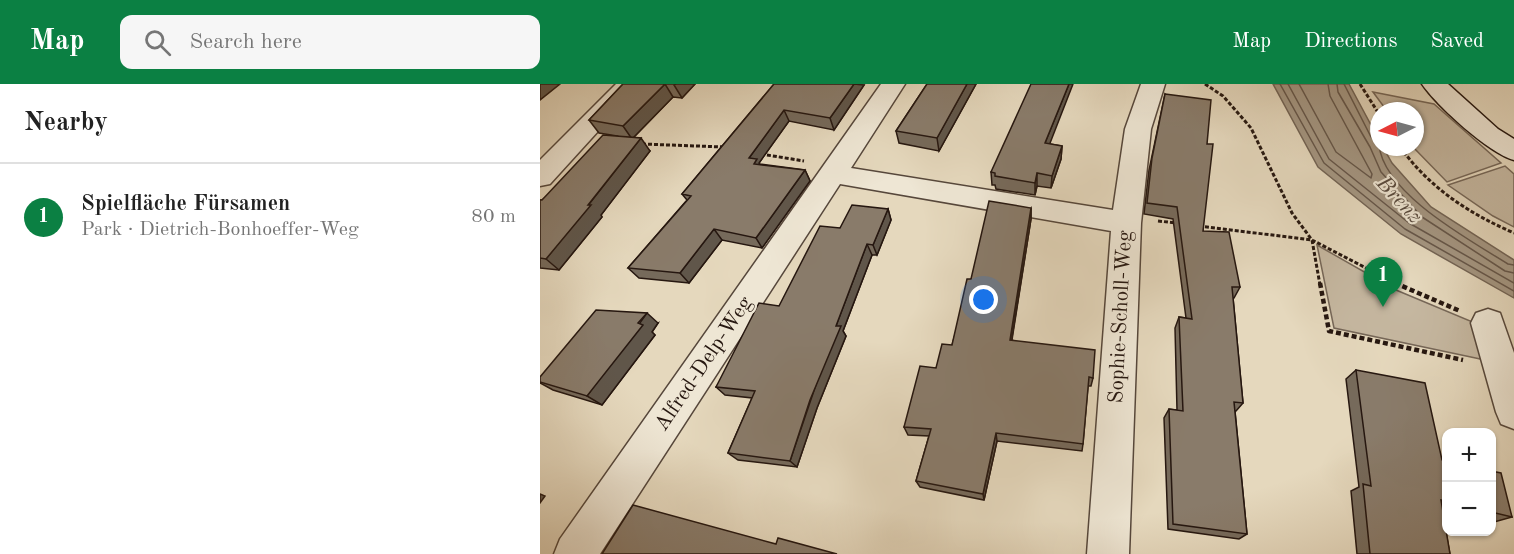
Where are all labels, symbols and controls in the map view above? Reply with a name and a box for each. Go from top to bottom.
search box [120,15,540,69]
icon: search [141,26,174,59]
text: Map [30,28,84,56]
text: Search here [189,31,302,53]
text: Map [1232,31,1271,52]
text: Directions [1304,31,1398,52]
text: Saved [1431,31,1484,52]
north arrow [1370,102,1424,156]
text: Nearby [24,110,108,136]
water label: Brenz [1371,171,1426,228]
text: Spielfläche Fürsamen [81,193,290,215]
text: 1 [38,207,49,227]
text: 80 m [471,207,516,227]
text: Park · Dietrich-Bonhoeffer-Weg [81,220,359,240]
street label: Sophie-Scholl-Weg [1106,229,1136,404]
pin: 1 [1364,258,1402,307]
your location [969,285,998,314]
street label: Alfred-Delp-Weg [651,292,757,435]
map controls [1442,428,1496,536]
button: + [1442,428,1496,482]
button: − [1442,482,1496,536]

